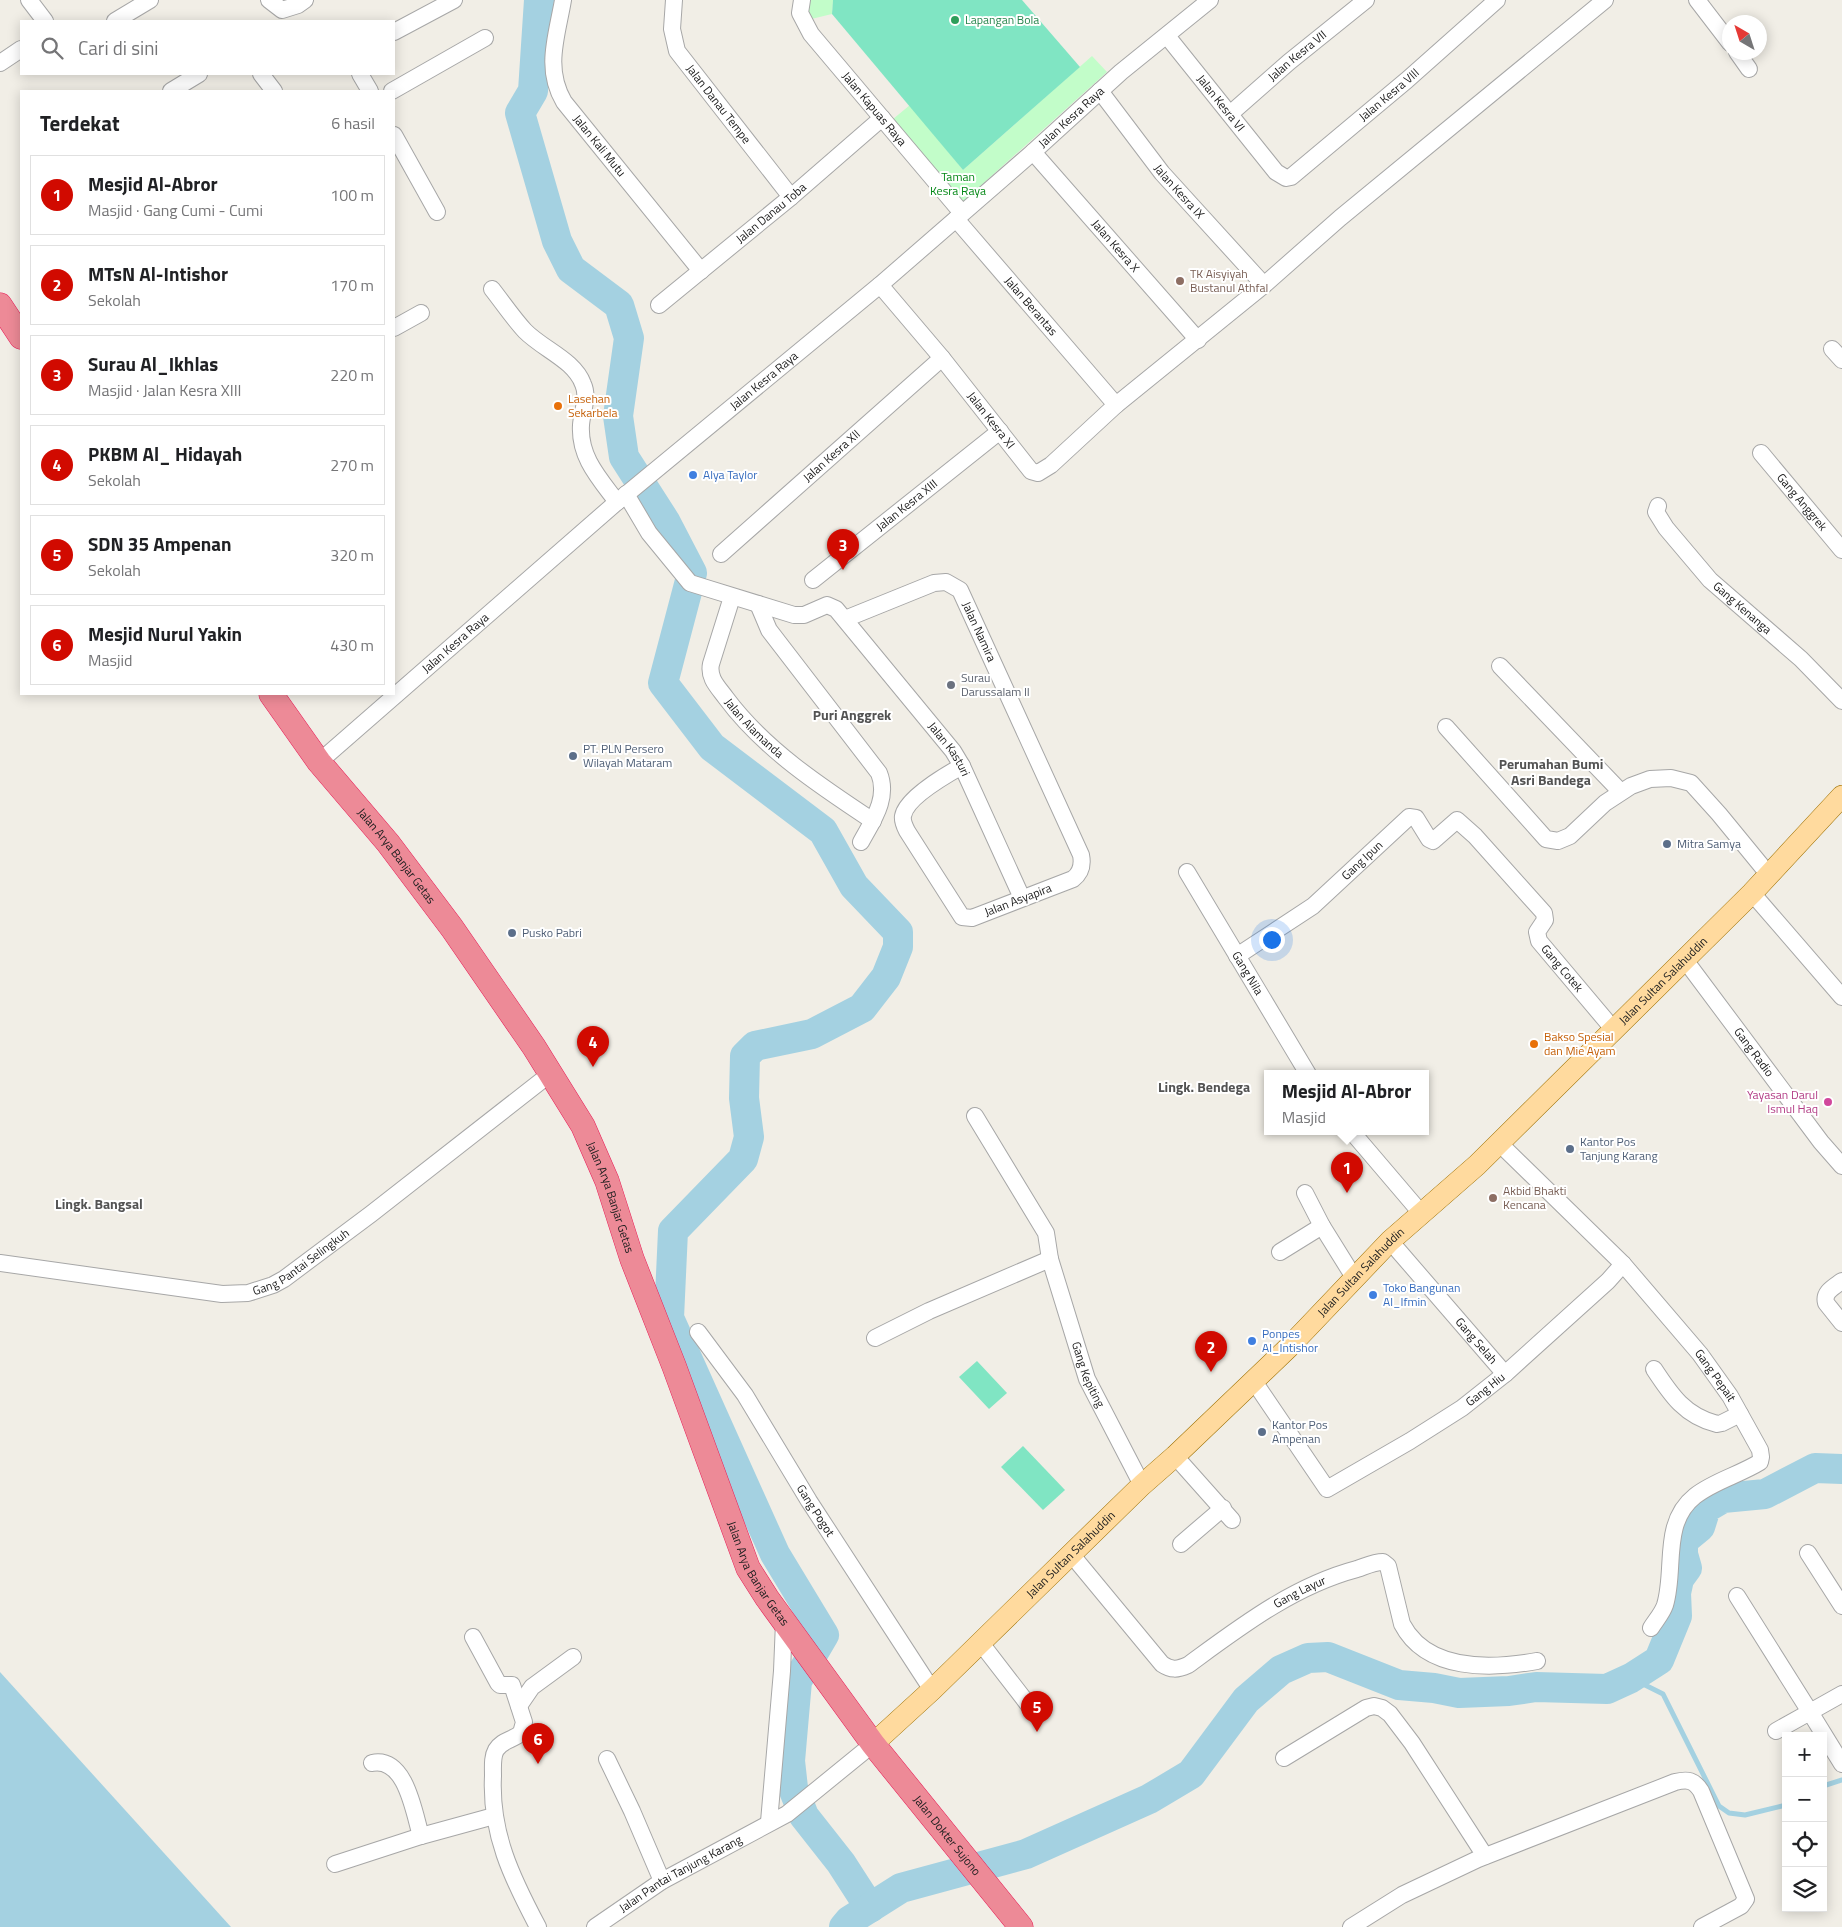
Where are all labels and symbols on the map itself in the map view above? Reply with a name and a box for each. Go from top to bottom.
place label: Lapangan Bola [965,10,1039,29]
marker: Lapangan Bola [949,14,961,26]
north arrow [1722,15,1767,60]
street label: Jalan Kesra VII [1263,25,1331,86]
street label: Jalan Danau Tempe [682,60,756,148]
street label: Jalan Kesra VIII [1354,63,1423,126]
street label: Jalan Kapuas Raya [838,67,912,150]
street label: Jalan Kesra VI [1192,70,1250,135]
street label: Jalan Kesra Raya [1034,82,1108,152]
street label: Jalan Kali Mutu [569,110,631,181]
street label: Jalan Kesra IX [1149,160,1210,223]
park label: Taman Kesra Raya [930,167,986,200]
street label: Jalan Danau Toba [731,178,810,248]
street label: Jalan Kesra X [1087,215,1145,277]
place label: TK Aisyiyah Bustanul Athfal [1190,264,1268,297]
street label: Jalan Berantas [1000,272,1063,340]
marker: TK Aisyiyah Bustanul Athfal [1174,275,1186,287]
street label: Jalan Kesra Raya [725,346,802,414]
street label: Jalan Kesra XI [963,387,1020,453]
place label: Lasehan Sekarbela [568,389,618,422]
marker: Lasehan Sekarbela [552,400,564,412]
street label: Jalan Kesra XII [798,425,864,486]
place label: Alya Taylor [703,465,758,484]
marker: Alya Taylor [687,469,699,481]
street label: Gang Anggrek [1773,469,1832,535]
street label: Jalan Kesra XIII [872,474,941,535]
pin: 3 [827,529,859,570]
street label: Gang Kenanga [1709,577,1776,639]
street label: Jalan Namira [957,598,1002,665]
street label: Jalan Kesra Raya [417,608,493,677]
place label: Surau Darussalam II [961,668,1030,701]
marker: Surau Darussalam II [945,679,957,691]
street label: Jalan Alamanda [720,694,788,763]
district label: Puri Anggrek [813,704,892,725]
street label: Jalan Kasturi [924,717,975,779]
place label: PT. PLN Persero Wilayah Mataram [583,739,672,772]
marker: PT. PLN Persero Wilayah Mataram [567,750,579,762]
district label: Perumahan Bumi Asri Bandega [1499,753,1603,790]
street label: Jalan Arya Banjar Getas [353,803,441,908]
place label: Mitra Samya [1677,834,1741,853]
street label: Gang Ipun [1337,836,1387,884]
marker: Mitra Samya [1661,838,1673,850]
street label: Jalan Asyapira [981,878,1054,921]
place label: Pusko Pabri [522,923,582,942]
marker: Pusko Pabri [506,927,518,939]
your location [1259,927,1285,953]
street label: Jalan Sultan Salahuddin [1614,932,1712,1029]
street label: Gang Cotek [1537,940,1588,996]
street label: Gang Nila [1228,947,1269,999]
street label: Gang Radio [1729,1023,1779,1081]
pin: 4 [577,1026,609,1067]
place label: Bakso Spesial dan Mie Ayam [1544,1027,1616,1060]
marker: Bakso Spesial dan Mie Ayam [1528,1038,1540,1050]
district label: Lingk. Bendega [1158,1076,1250,1097]
place label: Yayasan Darul Ismul Haq [1747,1085,1818,1118]
marker: Yayasan Darul Ismul Haq [1822,1096,1834,1108]
place label: Kantor Pos Tanjung Karang [1580,1132,1658,1165]
street label: Jalan Arya Banjar Getas [582,1138,640,1256]
marker: Kantor Pos Tanjung Karang [1564,1143,1576,1155]
pin: 1 [1331,1152,1363,1193]
place label: Akbid Bhakti Kencana [1503,1181,1566,1214]
marker: Akbid Bhakti Kencana [1487,1192,1499,1204]
district label: Lingk. Bangsal [55,1193,143,1214]
street label: Gang Pantai Selingkuh [250,1223,353,1300]
street label: Jalan Sultan Salahuddin [1313,1223,1408,1321]
place label: Toko Bangunan Al_Ifmin [1383,1278,1460,1311]
marker: Toko Bangunan Al_Ifmin [1367,1289,1379,1301]
street label: Gang Selah [1451,1313,1502,1368]
place label: Ponpes Al_Intishor [1262,1324,1318,1357]
pin: 2 [1195,1331,1227,1372]
marker: Ponpes Al_Intishor [1246,1335,1258,1347]
street label: Gang Kepiting [1067,1339,1110,1411]
street label: Gang Pepait [1690,1344,1742,1406]
street label: Gang Hiu [1461,1367,1509,1411]
place label: Kantor Pos Ampenan [1272,1415,1328,1448]
marker: Kantor Pos Ampenan [1256,1426,1268,1438]
street label: Gang Pogot [792,1481,840,1541]
street label: Jalan Sultan Salahuddin [1022,1506,1119,1602]
street label: Jalan Arya Banjar Getas [723,1518,795,1630]
street label: Gang Layur [1270,1570,1329,1613]
pin: 5 [1021,1691,1053,1732]
pin: 6 [522,1723,554,1764]
street label: Jalan Dokter Sujono [909,1791,986,1880]
street label: Jalan Pantai Tanjung Karang [615,1830,745,1917]

